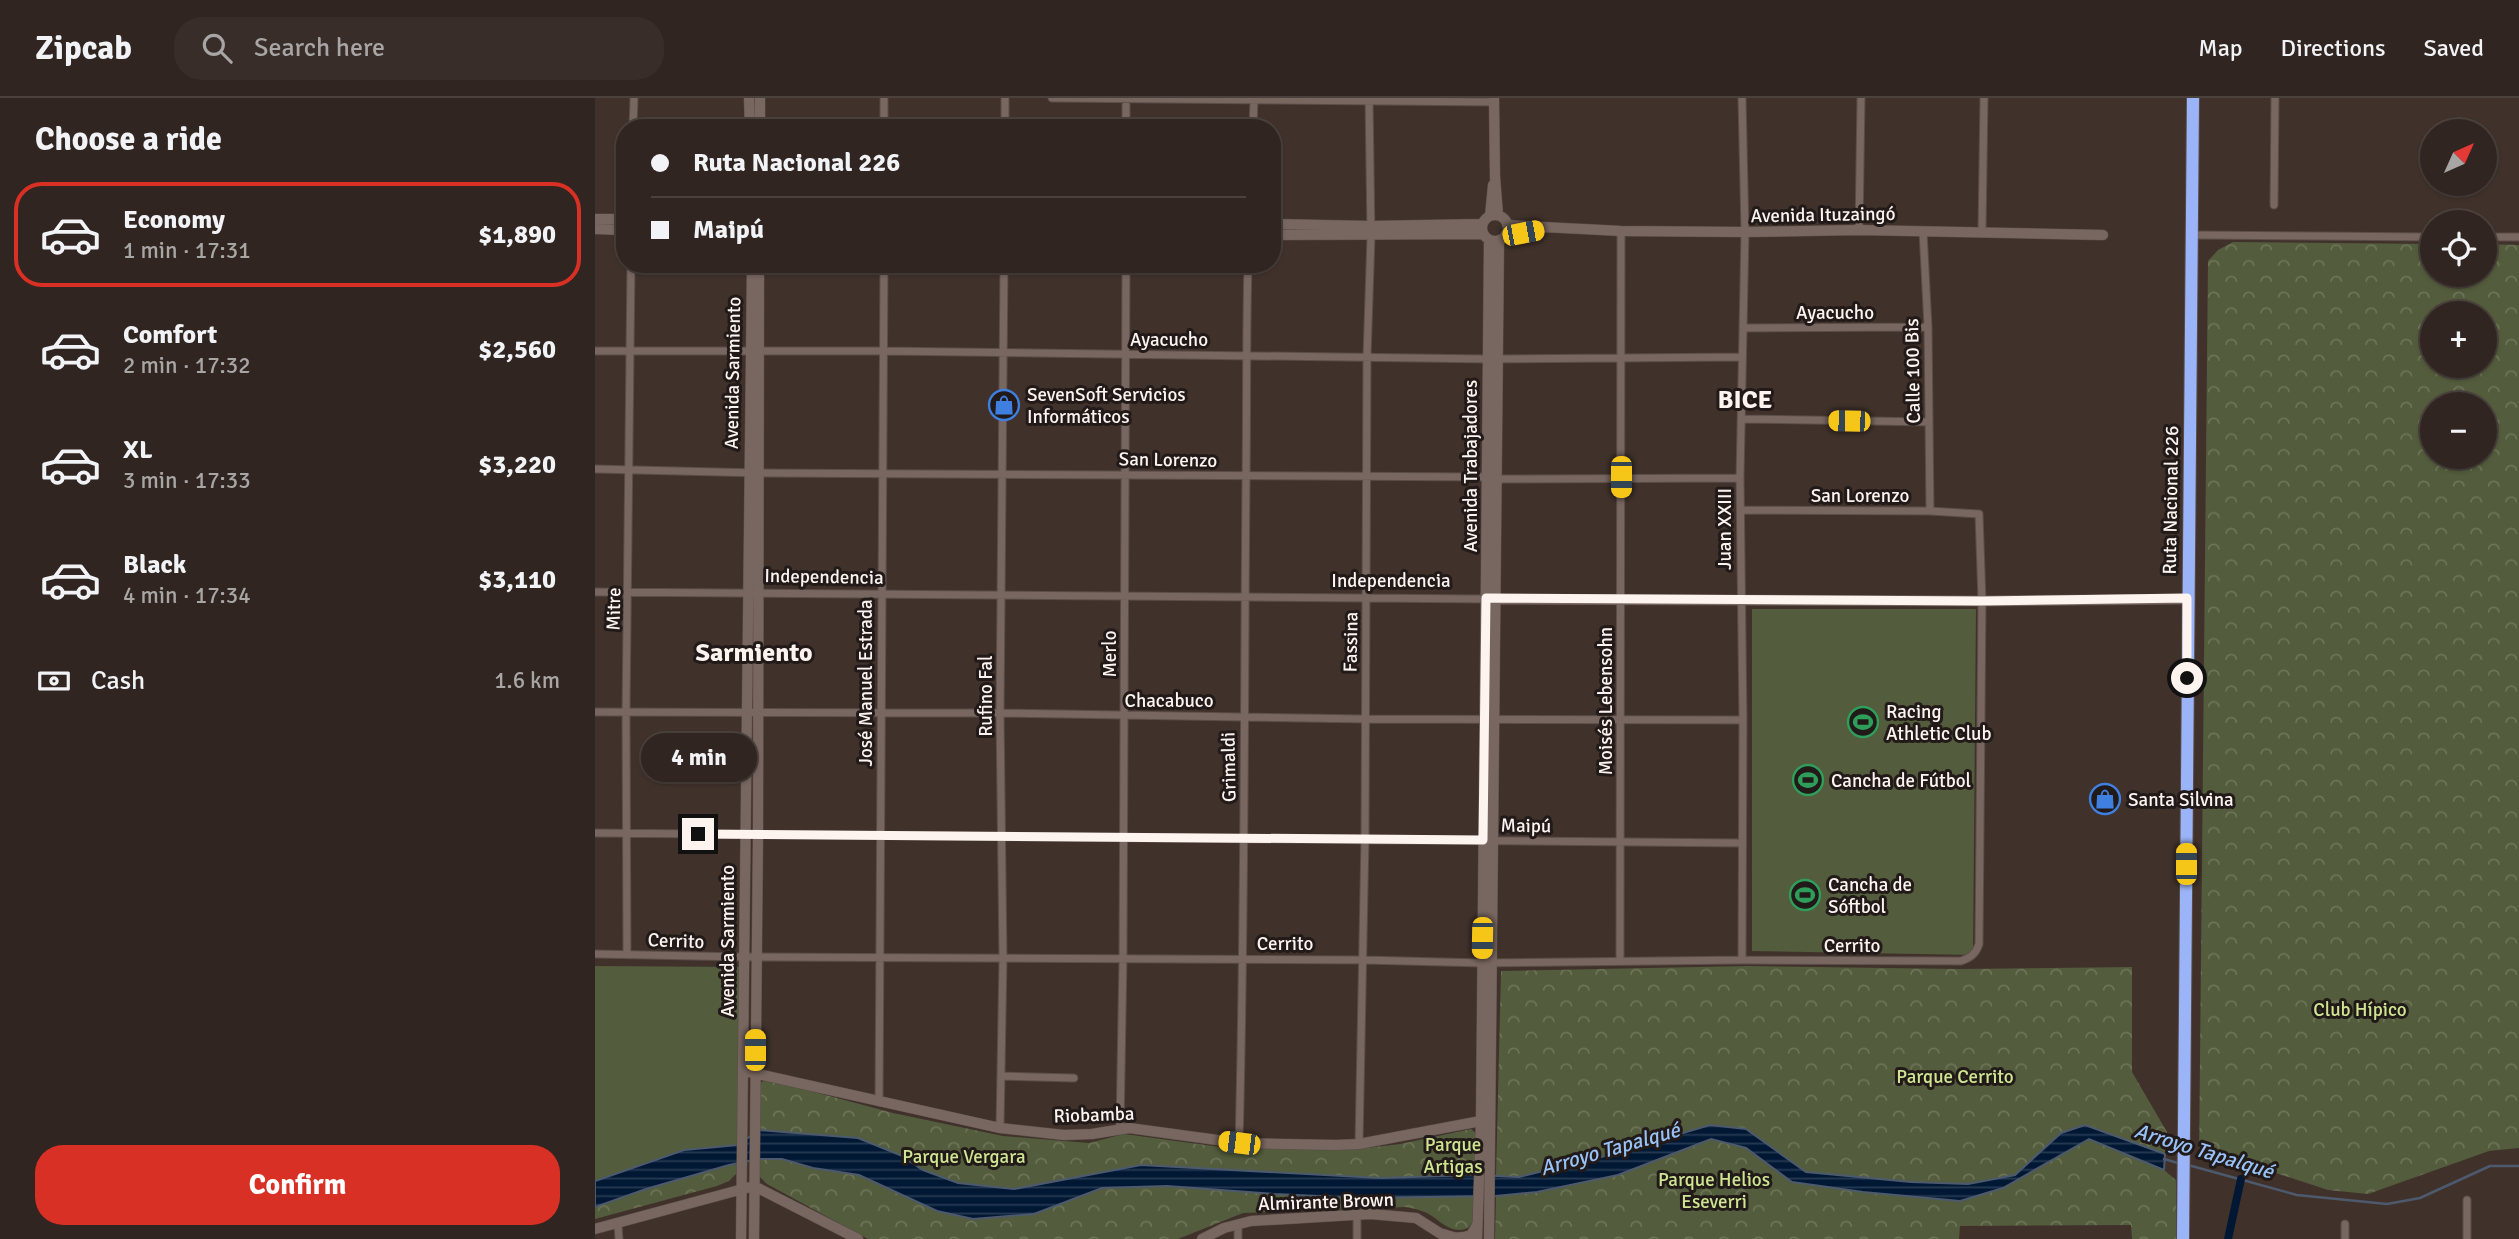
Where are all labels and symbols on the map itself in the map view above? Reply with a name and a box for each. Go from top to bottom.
north arrow [2420,119,2497,196]
street label: Avenida Ituzaingó [1750,202,1896,228]
car [1501,219,1546,247]
street label: Avenida Sarmiento [720,297,746,449]
street label: Ayacucho [1796,301,1874,325]
street label: Calle 100 Bis [1900,318,1926,424]
street label: Ayacucho [1130,328,1208,352]
street label: Avenida Trabajadores [1459,380,1483,552]
place label: SevenSoft Servicios Informáticos [1027,383,1186,429]
district label: BICE [1718,384,1772,416]
shop icon: SevenSoft Servicios Informáticos [987,388,1021,422]
car [1828,410,1871,432]
street label: Ruta Nacional 226 [2158,425,2184,575]
street label: San Lorenzo [1118,447,1218,473]
car [1611,456,1632,498]
street label: San Lorenzo [1811,484,1909,508]
street label: Juan XXIII [1713,488,1737,570]
street label: Independencia [764,564,884,590]
street label: Independencia [1331,569,1451,593]
street label: Mitre [602,587,626,631]
street label: José Manuel Estrada [854,599,878,767]
street label: Fassina [1338,611,1364,673]
street label: Moisés Lebensohn [1594,627,1618,775]
street label: Merlo [1098,630,1122,678]
district label: Sarmiento [695,637,813,669]
street label: Rufino Fal [974,655,998,737]
route start [2171,662,2203,694]
street label: Chacabuco [1124,689,1214,713]
place label: Racing Athletic Club [1886,700,1992,746]
sports icon: Racing Athletic Club [1846,705,1880,739]
callout: 4 min [640,732,756,782]
street label: Grimaldi [1216,732,1242,802]
sports icon: Cancha de Fútbol [1791,763,1825,797]
place label: Cancha de Fútbol [1831,769,1971,793]
shop icon: Santa Silvina [2088,782,2122,816]
place label: Santa Silvina [2128,788,2234,812]
street label: Maipú [1500,814,1552,838]
route end [682,818,714,850]
car [2176,843,2197,885]
street label: Avenida Sarmiento [716,865,740,1017]
place label: Cancha de Sóftbol [1828,873,1912,919]
sports icon: Cancha de Sóftbol [1788,878,1822,912]
car [1472,917,1493,959]
street label: Cerrito [647,928,705,954]
street label: Cerrito [1257,932,1313,956]
street label: Cerrito [1824,934,1880,958]
park label: Club Hípico [2313,998,2407,1022]
car [745,1029,766,1071]
park label: Parque Cerrito [1896,1065,2014,1089]
street label: Riobamba [1053,1102,1135,1128]
water label: Arroyo Tapalqué [1537,1116,1684,1181]
water label: Arroyo Tapalqué [2131,1118,2278,1185]
car [1217,1130,1262,1156]
park label: Parque Artigas [1424,1133,1482,1179]
park label: Parque Vergara [902,1145,1026,1169]
park label: Parque Helios Eseverri [1658,1168,1770,1214]
street label: Almirante Brown [1258,1188,1394,1216]

